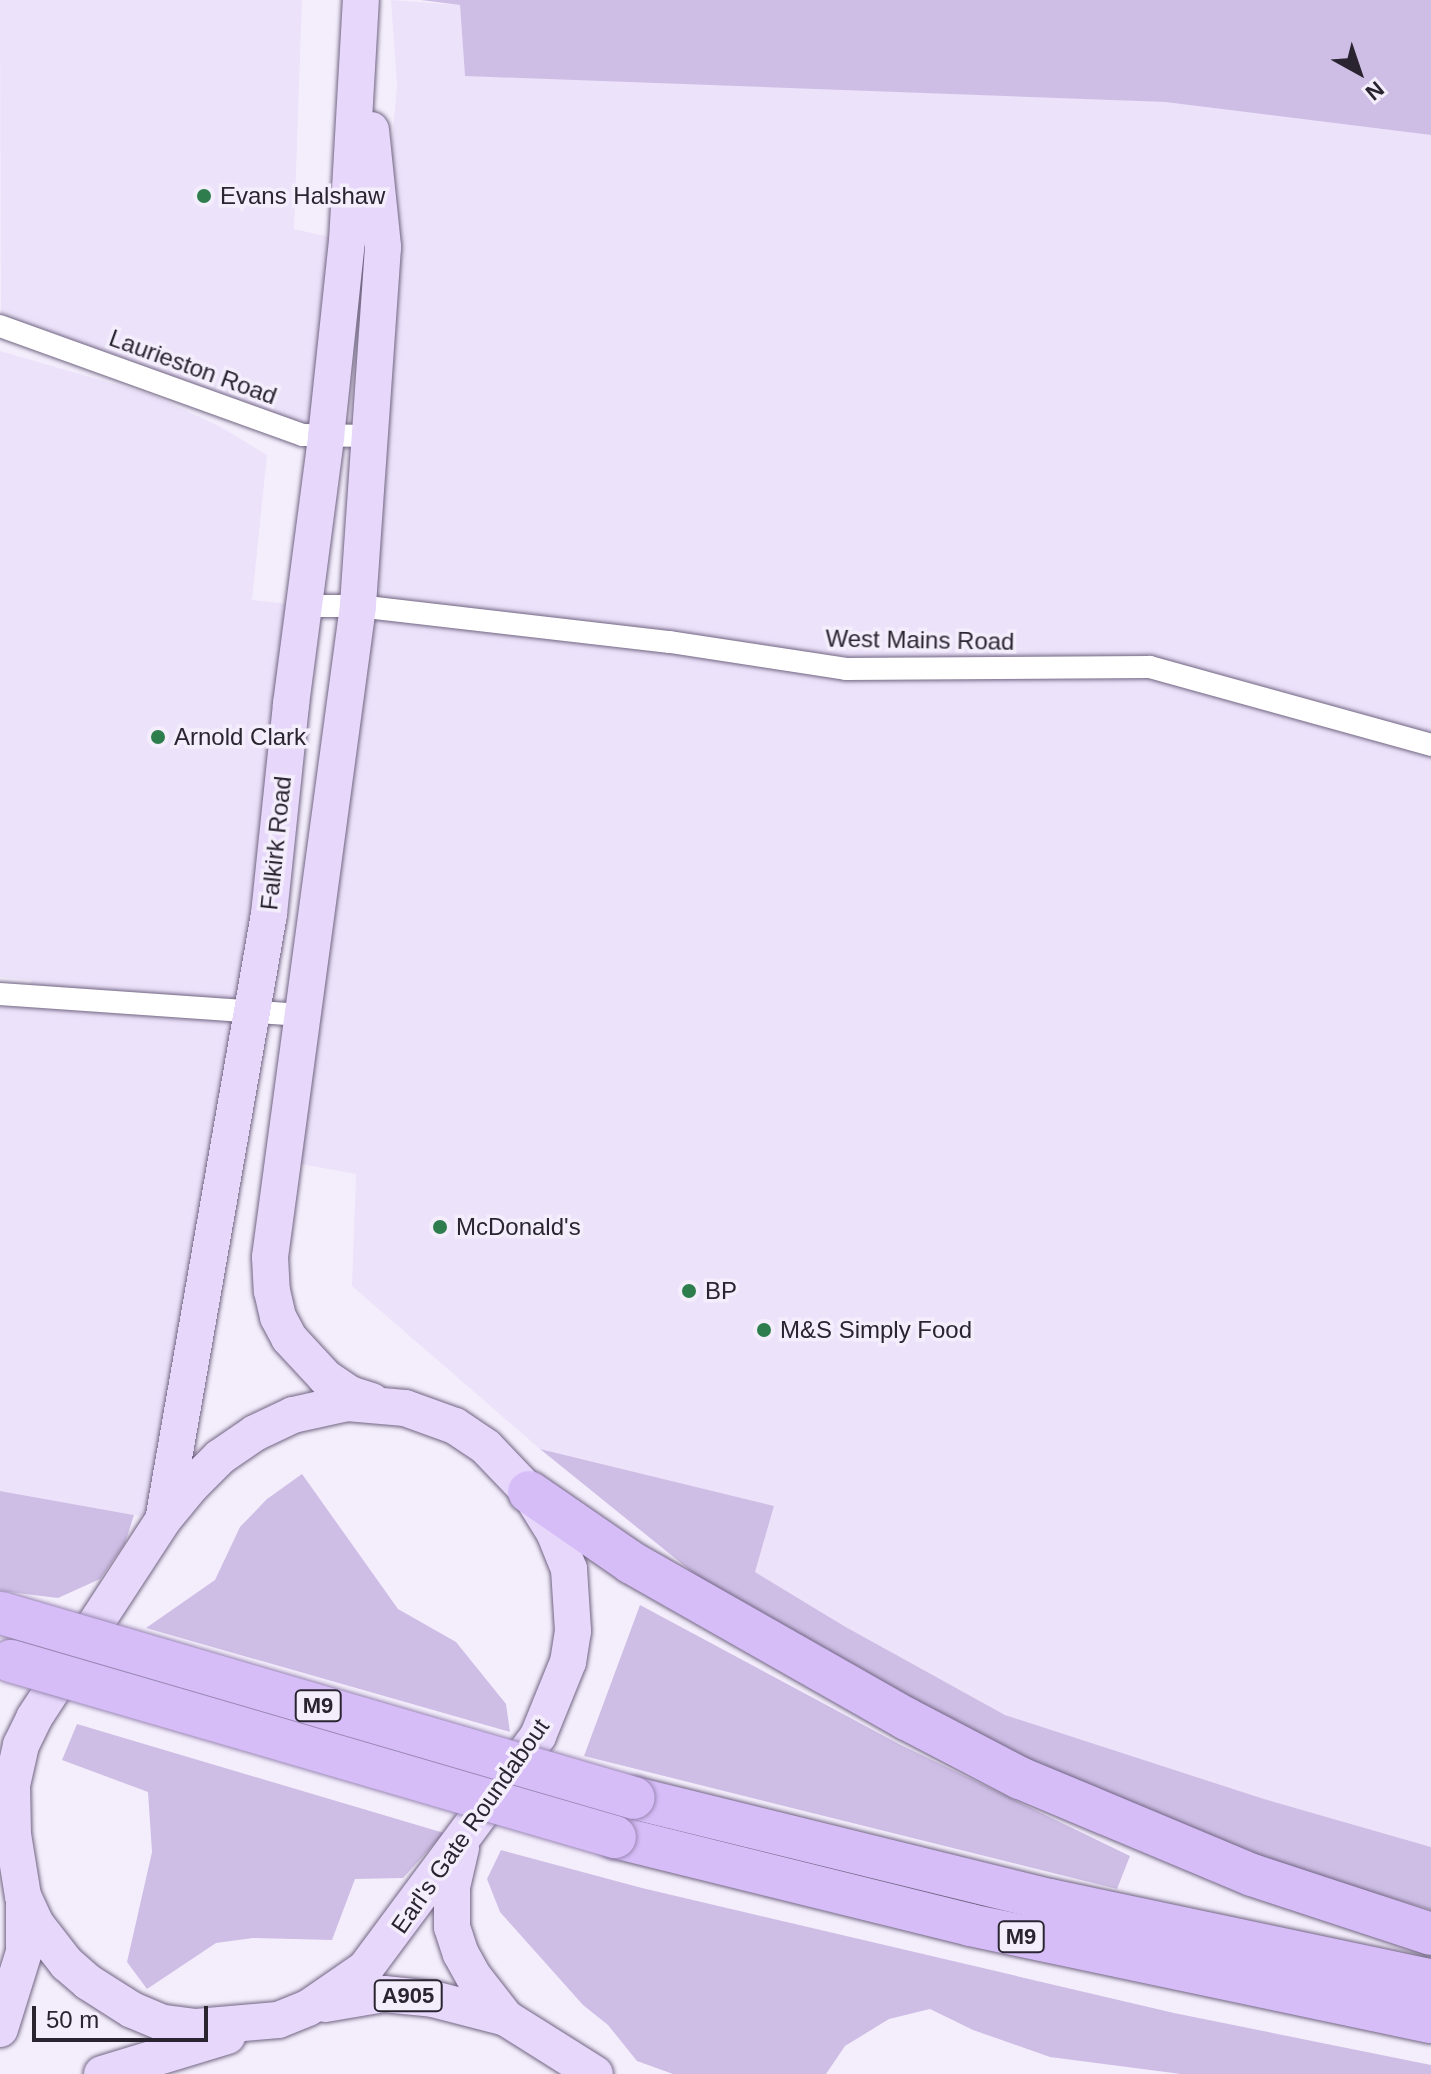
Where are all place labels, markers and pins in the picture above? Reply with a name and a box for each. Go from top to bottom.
place label: Evans Halshaw [220,182,385,210]
marker: Evans Halshaw [195,187,213,205]
place label: Arnold Clark [174,723,306,751]
marker: Arnold Clark [149,728,167,746]
place label: McDonald's [456,1213,581,1241]
marker: McDonald's [431,1218,449,1236]
place label: BP [705,1277,737,1305]
marker: BP [680,1282,698,1300]
place label: M&S Simply Food [780,1316,972,1344]
marker: M&S Simply Food [755,1321,773,1339]

